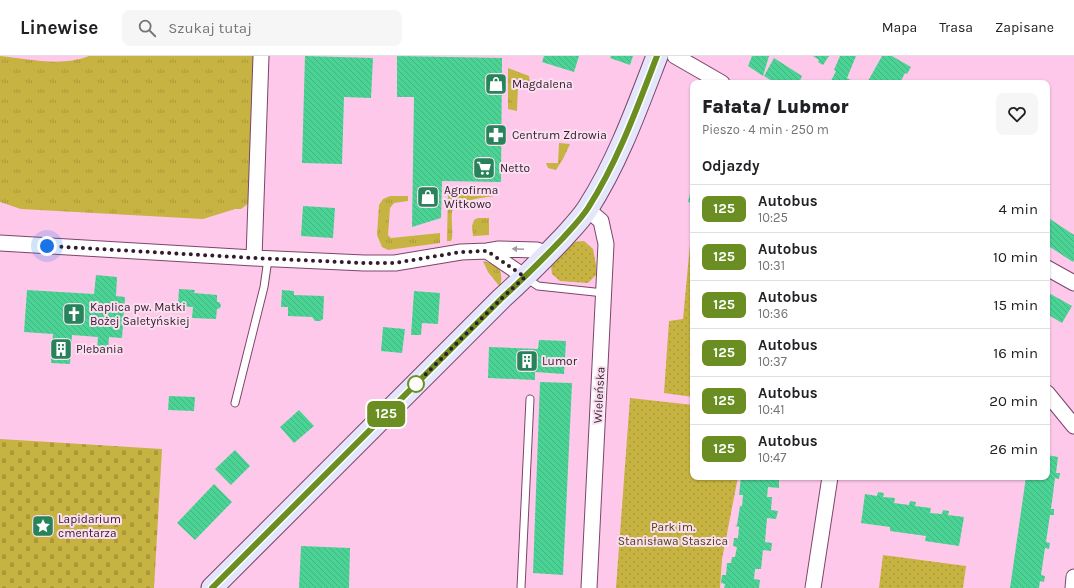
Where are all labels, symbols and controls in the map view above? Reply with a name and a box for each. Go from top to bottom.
search box [122,10,402,46]
text: Linewise [20,17,98,39]
icon: search [136,17,158,39]
text: Szukaj tutaj [168,19,252,37]
text: Mapa [882,19,917,36]
text: Trasa [939,19,973,36]
text: Zapisane [995,19,1054,36]
shop icon: Magdalena [483,71,509,97]
place label: Magdalena [512,77,573,91]
button: heart [996,93,1038,135]
text: Fałata/ Lubmor [702,96,849,118]
pharmacy icon: Centrum Zdrowia [483,122,509,148]
text: Pieszo · 4 min · 250 m [702,122,829,137]
place label: Centrum Zdrowia [512,128,607,142]
supermarket icon: Netto [471,155,497,181]
text: Odjazdy [702,157,759,175]
place label: Netto [500,161,530,175]
place label: Agrofirma Witkowo [444,183,498,211]
shop icon: Agrofirma Witkowo [415,184,441,210]
text: Autobus [758,192,818,210]
text: 125 [713,200,735,217]
text: 4 min [999,200,1038,218]
text: 10:25 [758,210,788,225]
your location [37,236,57,256]
text: Autobus [758,240,818,258]
one-way arrow [511,246,524,252]
text: 125 [713,248,735,265]
text: 10 min [993,248,1038,266]
text: 10:31 [758,258,785,273]
text: Autobus [758,288,818,306]
text: 125 [713,296,735,313]
text: 15 min [993,296,1038,314]
place label: Kaplica pw. Matki Bożej Saletyńskiej [90,300,190,328]
church icon: Kaplica pw. Matki Bożej Saletyńskiej [61,301,87,327]
text: 10:36 [758,306,788,321]
building icon: Plebania [48,336,74,362]
text: Autobus [758,336,818,354]
place label: Plebania [76,342,123,356]
text: 125 [713,344,735,361]
text: 16 min [993,344,1038,362]
building icon: Lumor [514,348,540,374]
place label: Lumor [542,354,578,368]
text: 10:37 [758,354,787,369]
street label: Wieleńska [591,366,607,424]
unlabelled marker [407,375,425,393]
text: Autobus [758,384,818,402]
text: 125 [713,392,735,409]
text: 20 min [989,392,1038,410]
line badge: 125 [363,401,409,427]
text: 10:41 [758,402,785,417]
text: 125 [375,405,397,422]
text: Autobus [758,432,818,450]
text: 125 [713,440,735,457]
text: 26 min [990,440,1038,458]
text: 10:47 [758,450,786,465]
place label: Lapidarium cmentarza [58,512,121,540]
place icon: Lapidarium cmentarza [30,513,56,539]
park label: Park im. Stanisława Staszica [618,520,728,548]

